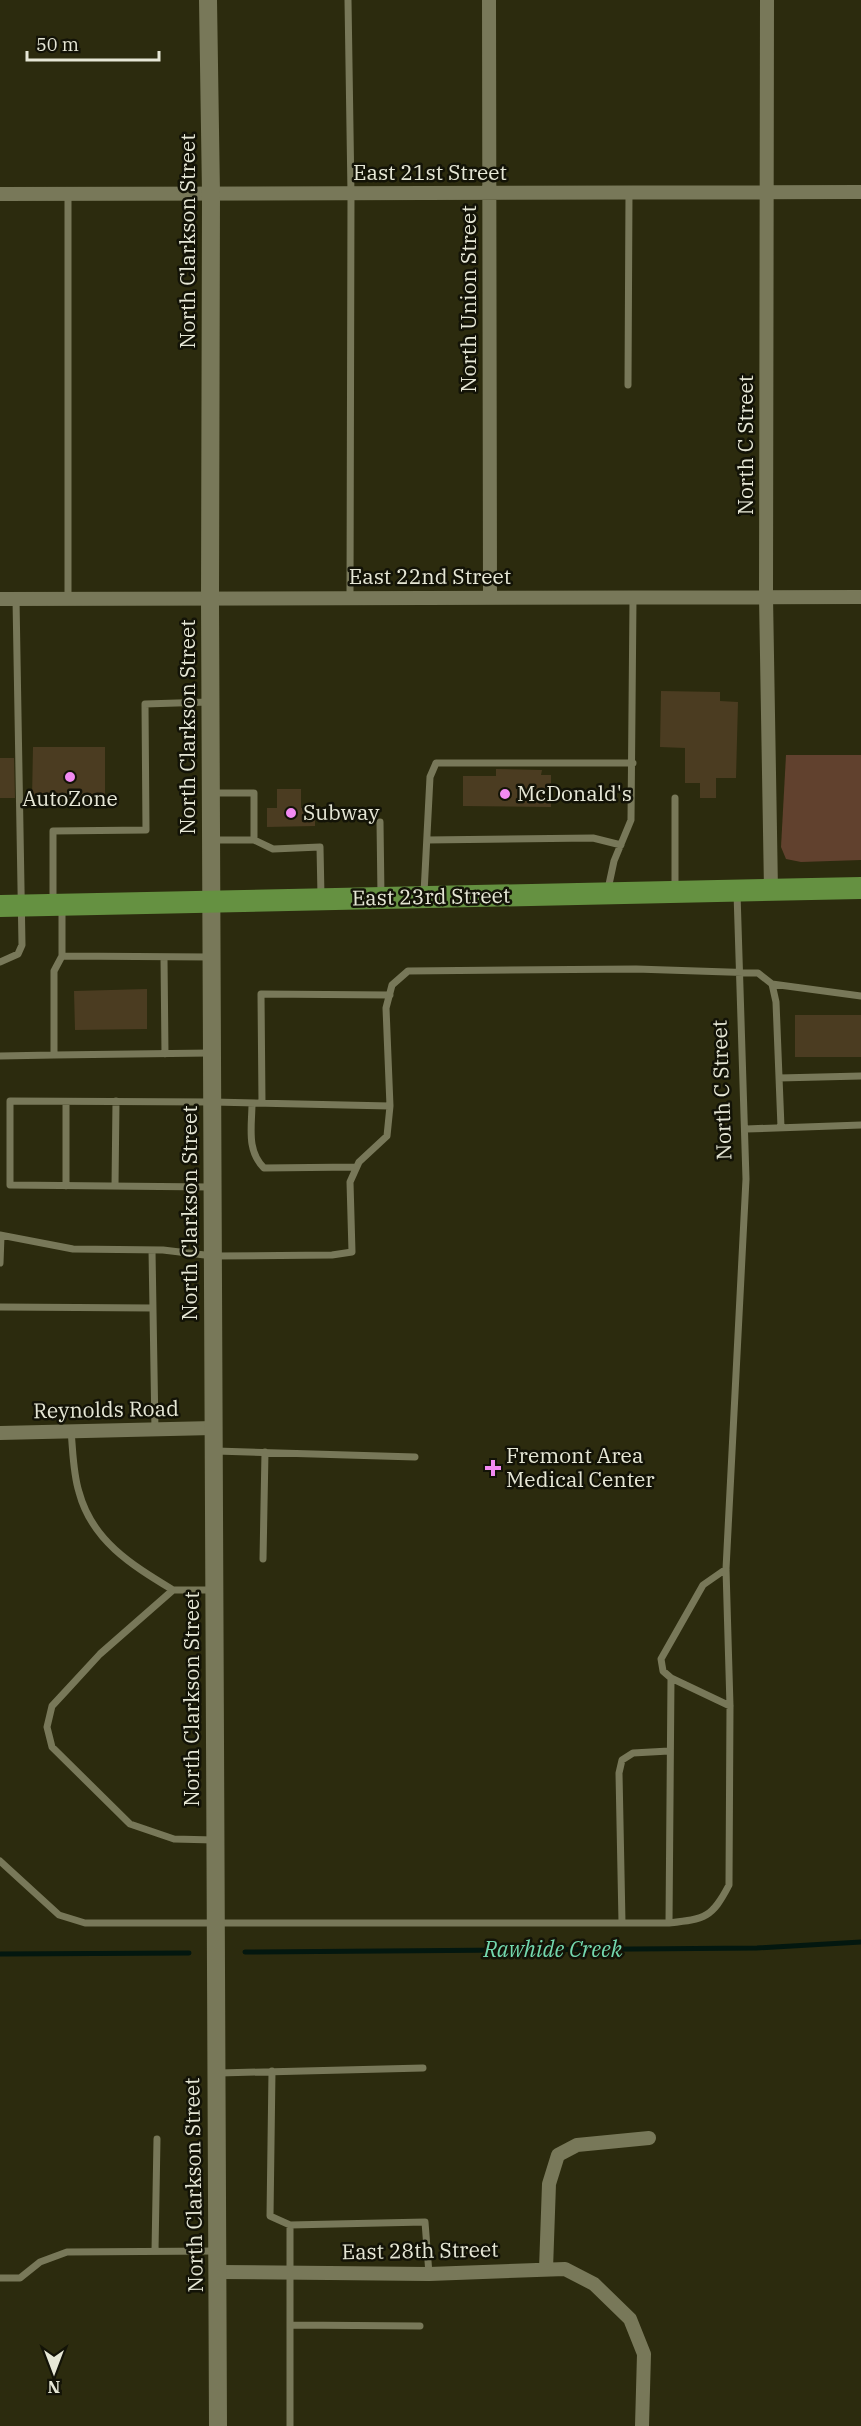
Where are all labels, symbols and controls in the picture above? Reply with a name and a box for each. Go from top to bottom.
scale bar [27,24,159,62]
text: 50 m [36,33,79,56]
street label: North Clarkson Street [173,133,201,349]
street label: East 21st Street [353,158,507,186]
street label: North Union Street [454,205,482,393]
street label: North C Street [731,375,759,515]
street label: East 22nd Street [349,562,511,590]
street label: North Clarkson Street [173,619,201,835]
marker: AutoZone [63,770,77,784]
place label: McDonald's [517,779,632,807]
place label: AutoZone [22,784,118,812]
marker: McDonald's [498,787,512,801]
place label: Subway [303,798,380,826]
marker: Subway [284,806,298,820]
street label: East 23rd Street [352,881,510,911]
street label: North C Street [705,1019,737,1161]
street label: North Clarkson Street [175,1105,203,1321]
street label: Reynolds Road [33,1394,179,1424]
place label: Fremont Area Medical Center [506,1441,655,1493]
marker: Fremont Area Medical Center [484,1459,502,1477]
street label: North Clarkson Street [177,1591,205,1807]
water label: Rawhide Creek [482,1934,623,1963]
street label: North Clarkson Street [177,2077,209,2293]
street label: East 28th Street [341,2235,499,2265]
north arrow [24,2342,84,2402]
text: N [48,2377,60,2397]

